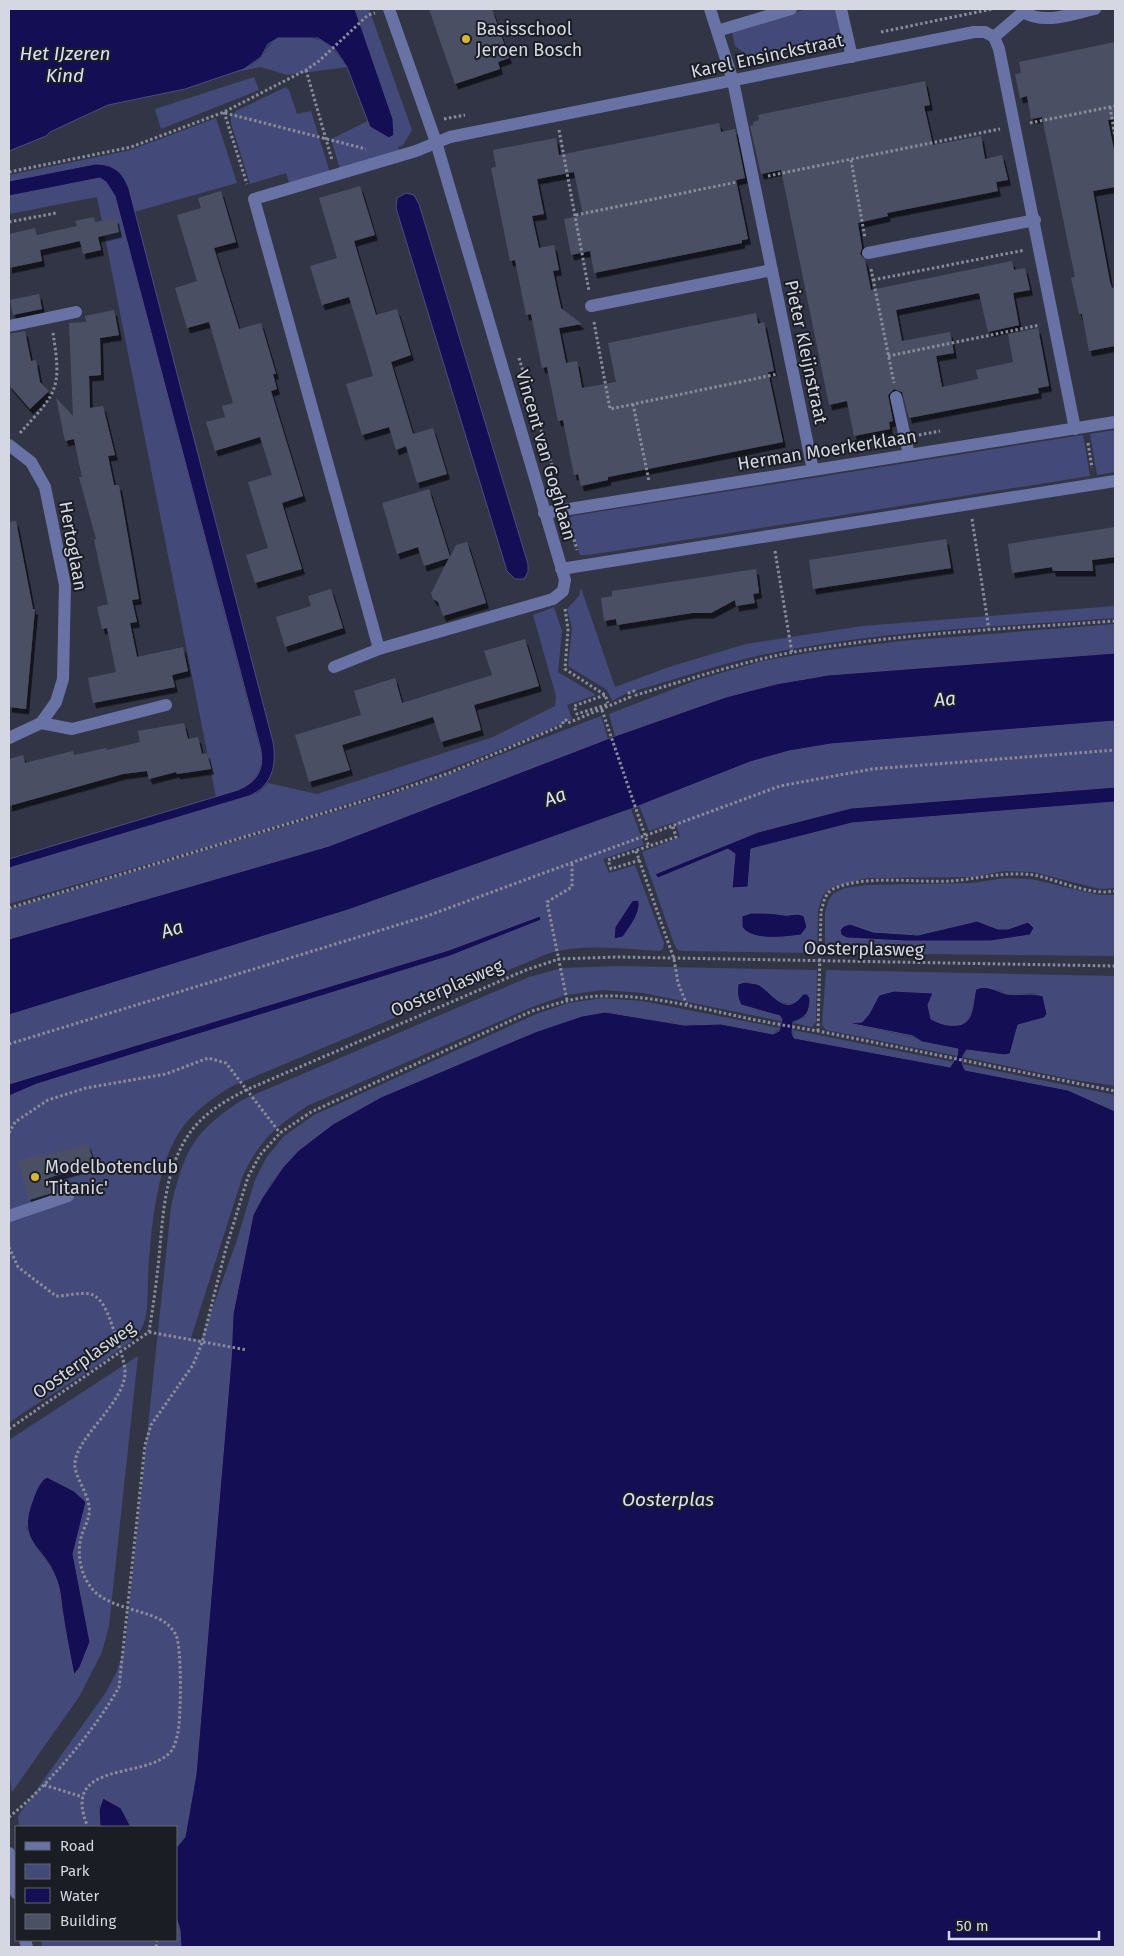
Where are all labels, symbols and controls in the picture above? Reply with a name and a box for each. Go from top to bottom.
place label: Basisschool Jeroen Bosch [476,18,582,61]
street label: Karel Ensinckstraat [689,29,846,83]
marker: Basisschool Jeroen Bosch [460,33,472,45]
water label: Het IJzeren Kind [20,42,110,87]
street label: Pieter Kleijnstraat [780,278,832,426]
street label: Vincent van Goghlaan [511,367,581,543]
street label: Herman Moerkerklaan [736,425,918,475]
street label: Hertoglaan [54,500,92,592]
water label: Aa [932,687,957,711]
water label: Aa [540,783,569,812]
water label: Aa [157,915,186,943]
street label: Oosterplasweg [804,937,925,961]
street label: Oosterplasweg [387,954,507,1022]
place label: Modelbotenclub 'Titanic' [45,1156,178,1199]
marker: Modelbotenclub 'Titanic' [29,1171,41,1183]
street label: Oosterplasweg [28,1316,140,1403]
water label: Oosterplas [622,1488,714,1511]
legend [15,1826,178,1941]
text: Road [60,1837,95,1855]
text: Park [60,1862,90,1880]
text: Water [60,1887,99,1905]
scale bar [949,1908,1099,1940]
text: Building [60,1912,116,1930]
text: 50 m [956,1917,989,1935]

